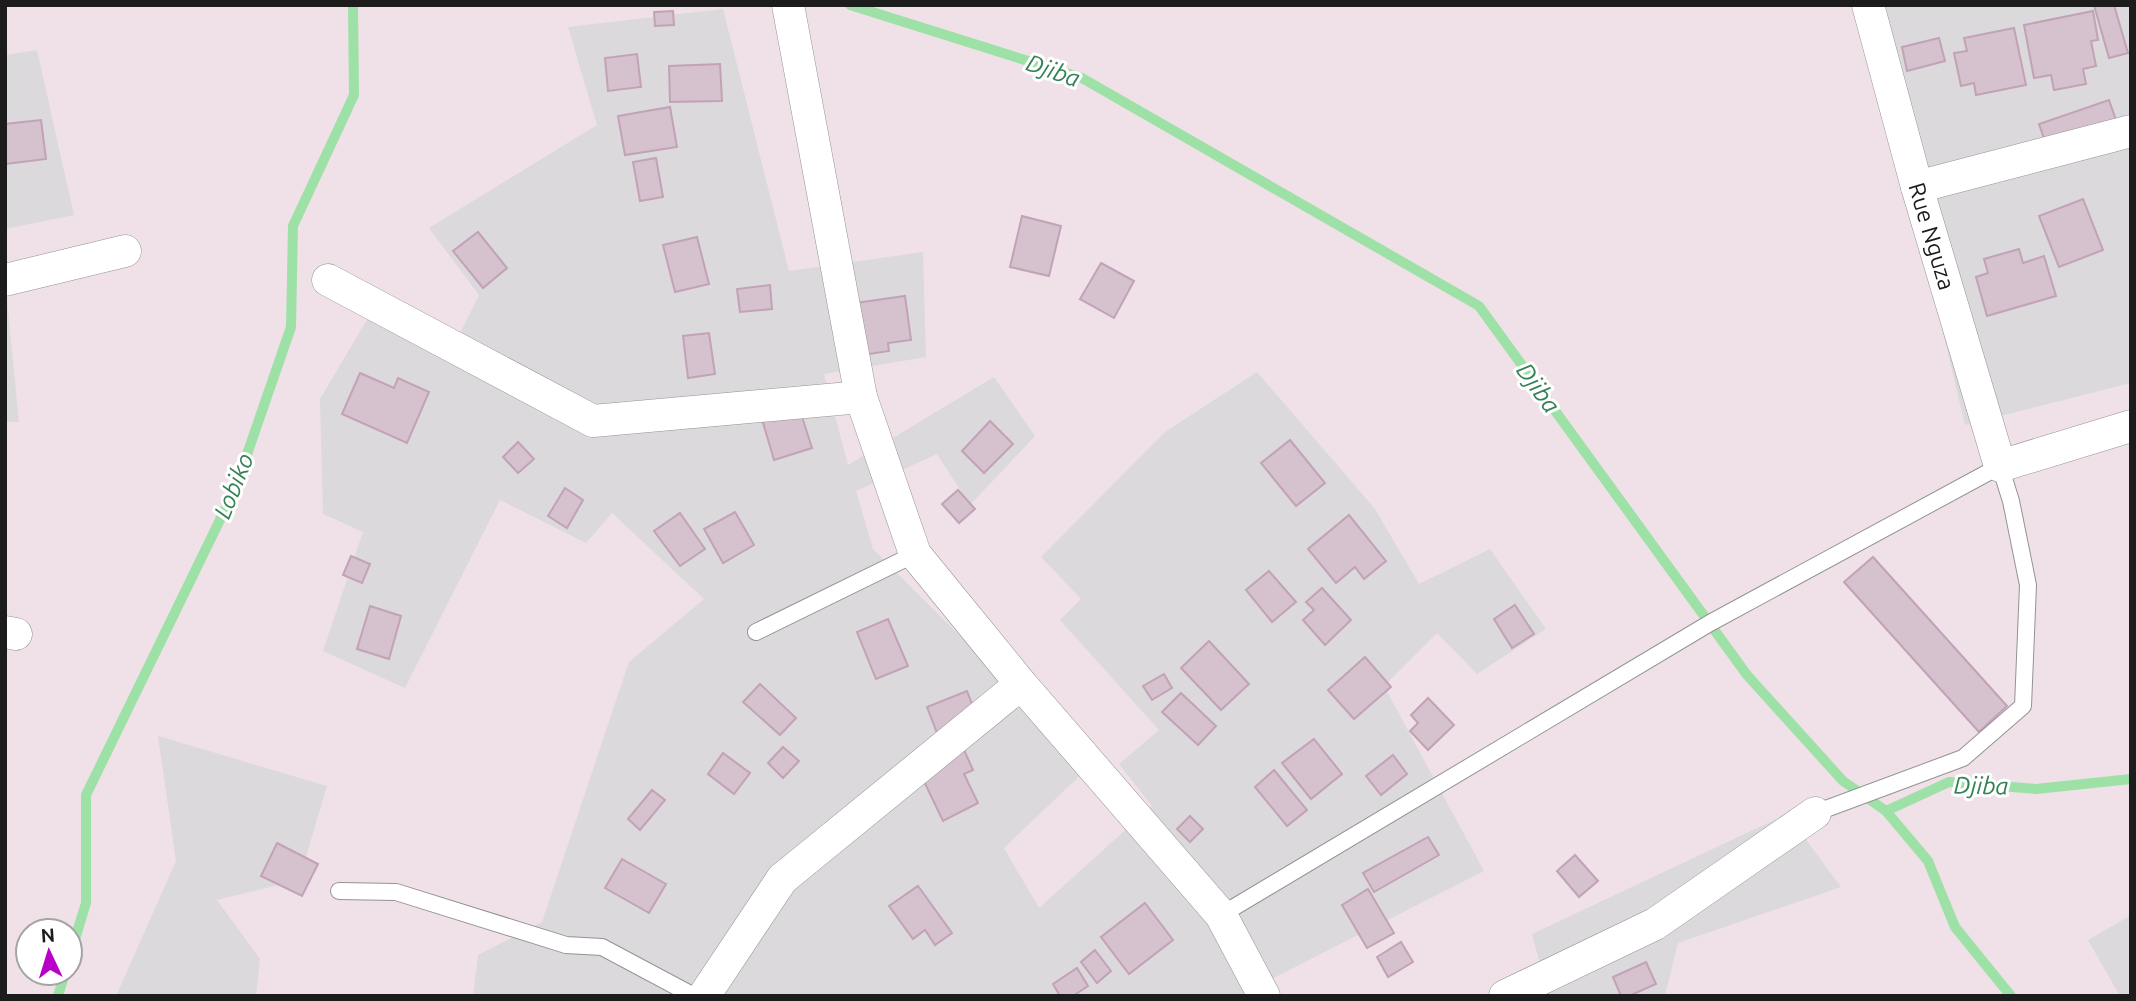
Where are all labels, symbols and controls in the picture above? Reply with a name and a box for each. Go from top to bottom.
water label: Djiba [1023,49,1084,92]
street label: Rue Nguza [1904,180,1960,293]
water label: Djiba [1511,358,1565,418]
water label: Lobiko [208,449,259,522]
water label: Djiba [1953,772,2009,799]
north arrow [14,917,84,987]
text: N [40,924,56,947]

